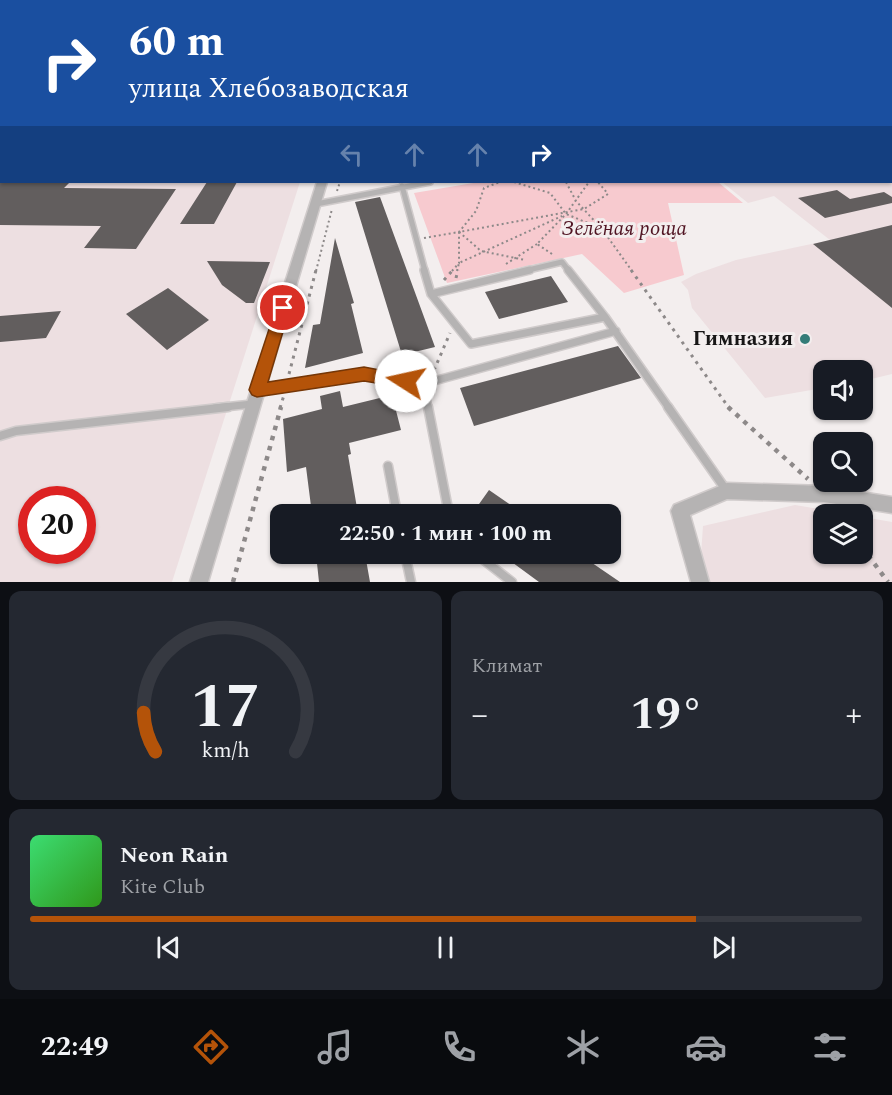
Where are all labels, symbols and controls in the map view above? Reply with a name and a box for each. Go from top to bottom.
text: 60 m [129,11,224,74]
icon: right [30,24,108,102]
text: улица Хлебозаводская [129,68,409,110]
icon: left [335,138,368,171]
icon: ahead [398,138,431,171]
icon: ahead [461,138,494,171]
icon: right [524,138,557,171]
park label: Зелёная роща [561,213,687,245]
pin [257,282,308,333]
icon: arrive [266,291,299,324]
place label: Гимназия [692,323,793,355]
marker: Гимназия [798,332,812,346]
position arrow [374,349,438,413]
map controls [813,360,873,564]
button: sound [813,360,873,420]
button: search [813,432,873,492]
speed limit sign: 20 [18,486,96,564]
button: layers [813,504,873,564]
text: 22:50 · 1 мин · 100 m [339,517,552,550]
text: Климат [472,651,542,681]
text: 17 [190,660,260,755]
text: 19° [630,680,703,749]
text: − [472,690,488,740]
text: + [846,690,862,740]
text: km/h [201,735,249,768]
text: Neon Rain [120,839,228,872]
text: Kite Club [120,872,205,902]
icon: previous [152,931,185,964]
icon: pause [429,931,462,964]
icon: next [707,931,740,964]
text: 22:49 [41,1026,109,1068]
icon: directions [190,1026,232,1068]
icon: music [314,1026,356,1068]
icon: phone [438,1026,480,1068]
icon: climate [562,1026,604,1068]
icon: car [685,1026,727,1068]
icon: filters [809,1026,851,1068]

